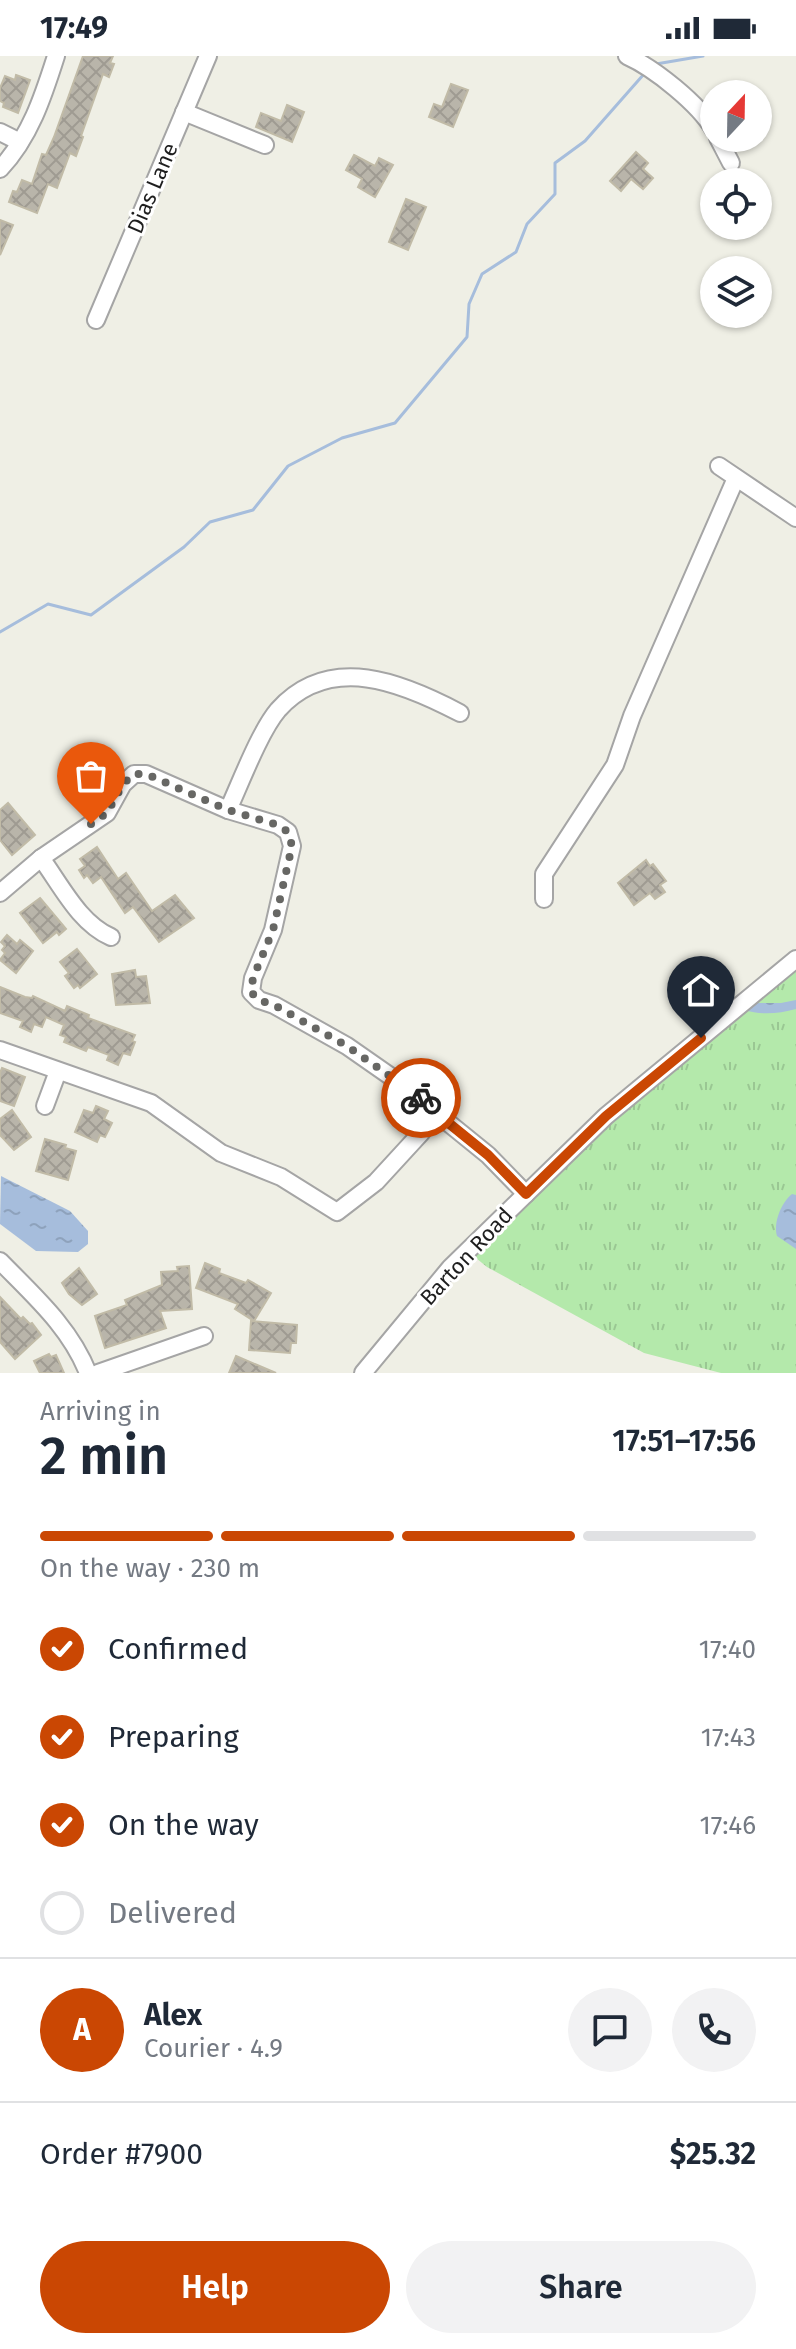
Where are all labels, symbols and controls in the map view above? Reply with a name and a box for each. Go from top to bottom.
text: 17:49 [40,10,108,46]
north arrow [700,80,772,152]
map controls [700,80,772,328]
street label: Dias Lane [121,139,184,238]
button: locate [700,168,772,240]
button: layers [700,256,772,328]
pin [57,742,125,824]
icon: bag [69,754,113,798]
pin [667,956,735,1038]
icon: home [679,968,723,1012]
courier [381,1058,461,1138]
icon: bike [399,1076,443,1120]
street label: Barton Road [414,1202,518,1311]
text: Arriving in [40,1396,161,1427]
text: 17:51–17:56 [612,1423,756,1459]
text: 2 min [40,1425,168,1488]
text: On the way · 230 m [40,1553,260,1584]
icon: check [40,1627,84,1671]
text: Confirmed [108,1631,248,1667]
text: 17:40 [699,1634,756,1665]
icon: check [40,1715,84,1759]
text: Preparing [108,1719,239,1755]
text: 17:43 [701,1722,756,1753]
icon: check [40,1803,84,1847]
text: On the way [108,1807,259,1843]
text: 17:46 [699,1810,756,1841]
text: Delivered [108,1895,237,1931]
button: chat [568,1988,652,2072]
button: phone [672,1988,756,2072]
text: Alex [144,1997,202,2033]
text: A [73,2012,91,2048]
text: Courier · 4.9 [144,2033,283,2064]
text: Order #7900 [40,2136,203,2172]
text: $25.32 [670,2136,756,2172]
button: Help [40,2241,390,2333]
button: Share [406,2241,756,2333]

